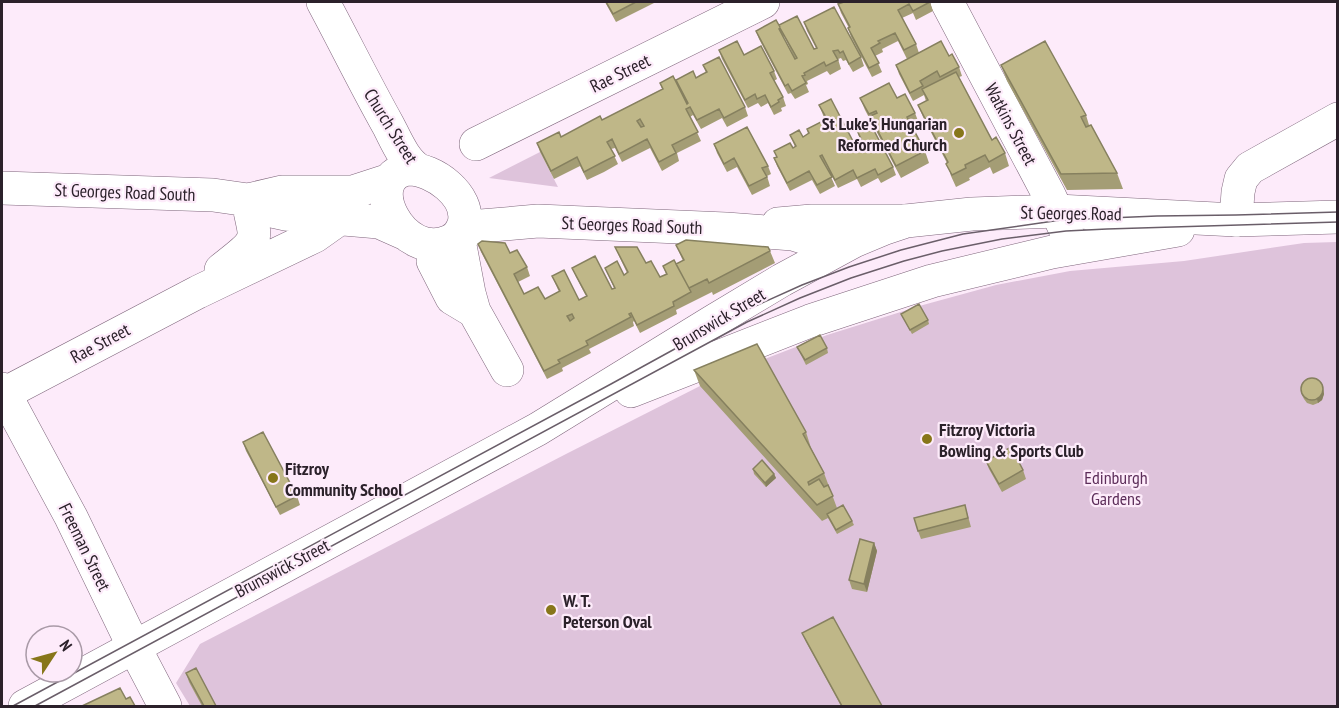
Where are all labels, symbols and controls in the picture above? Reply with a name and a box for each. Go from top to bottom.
street label: Rae Street [586,49,654,97]
street label: Watkins Street [980,79,1042,169]
street label: Church Street [359,84,423,168]
place label: St Luke's Hungarian Reformed Church [822,112,947,156]
marker: St Luke's Hungarian Reformed Church [952,126,966,140]
street label: St Georges Road South [54,178,196,206]
street label: St Georges Road [1020,201,1122,225]
street label: St Georges Road South [561,211,703,239]
street label: Brunswick Street [669,282,769,356]
street label: Rae Street [66,318,134,368]
place label: Fitzroy Victoria Bowling & Sports Club [939,418,1084,462]
marker: Fitzroy Victoria Bowling & Sports Club [920,432,934,446]
place label: Fitzroy Community School [285,457,403,501]
park label: Edinburgh Gardens [1084,466,1148,510]
marker: Fitzroy Community School [266,471,280,485]
street label: Freeman Street [54,499,116,595]
street label: Brunswick Street [231,533,333,603]
place label: W. T. Peterson Oval [562,589,652,633]
marker: W. T. Peterson Oval [544,603,558,617]
north arrow [24,624,84,684]
text: N [56,636,77,655]

